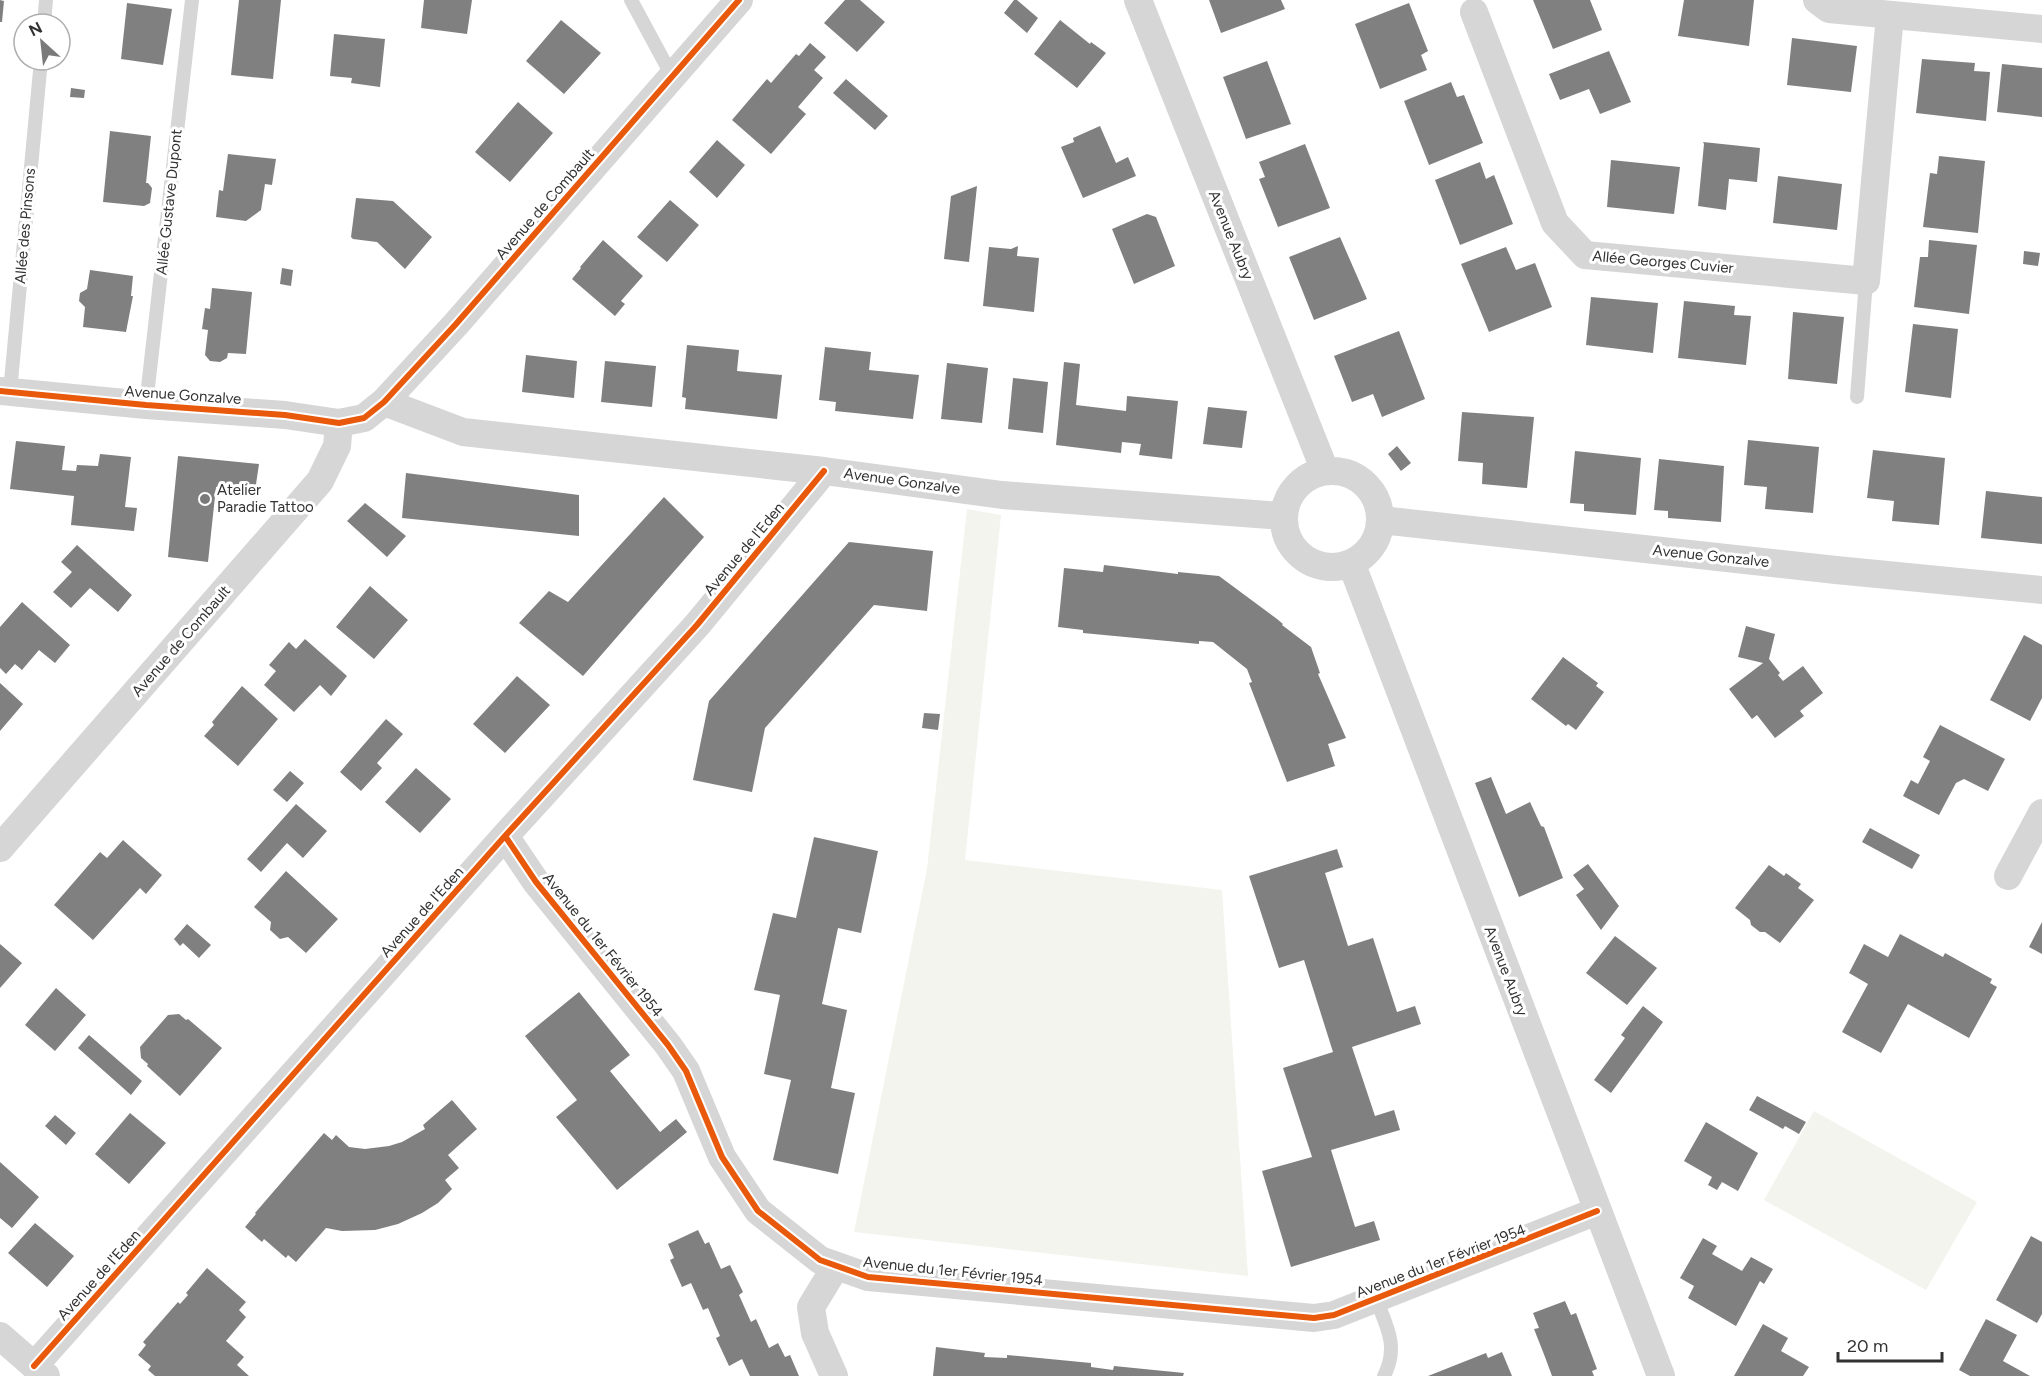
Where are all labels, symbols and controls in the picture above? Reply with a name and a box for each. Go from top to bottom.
north arrow [12,12,72,72]
text: N [26,18,45,40]
street label: Allée Gustave Dupont [152,128,186,276]
street label: Avenue de Combault [492,145,598,263]
street label: Allée des Pinsons [11,167,39,285]
street label: Avenue Aubry [1205,188,1257,282]
street label: Allée Georges Cuvier [1592,247,1734,277]
street label: Avenue Gonzalve [124,382,242,408]
street label: Avenue Gonzalve [843,464,961,498]
place label: Atelier Paradie Tattoo [217,481,314,516]
marker: Atelier Paradie Tattoo [198,492,212,506]
street label: Avenue de l'Eden [700,499,788,599]
street label: Avenue Gonzalve [1652,541,1770,571]
street label: Avenue de Combault [128,582,234,700]
street label: Avenue de l'Eden [377,863,467,961]
street label: Avenue du 1er Février 1954 [539,869,667,1021]
street label: Avenue Aubry [1481,924,1531,1019]
street label: Avenue du 1er Février 1954 [1354,1220,1528,1302]
street label: Avenue de l'Eden [54,1226,144,1324]
street label: Avenue du 1er Février 1954 [862,1253,1044,1289]
scale bar [1838,1325,1942,1363]
text: 20 m [1847,1335,1888,1357]

